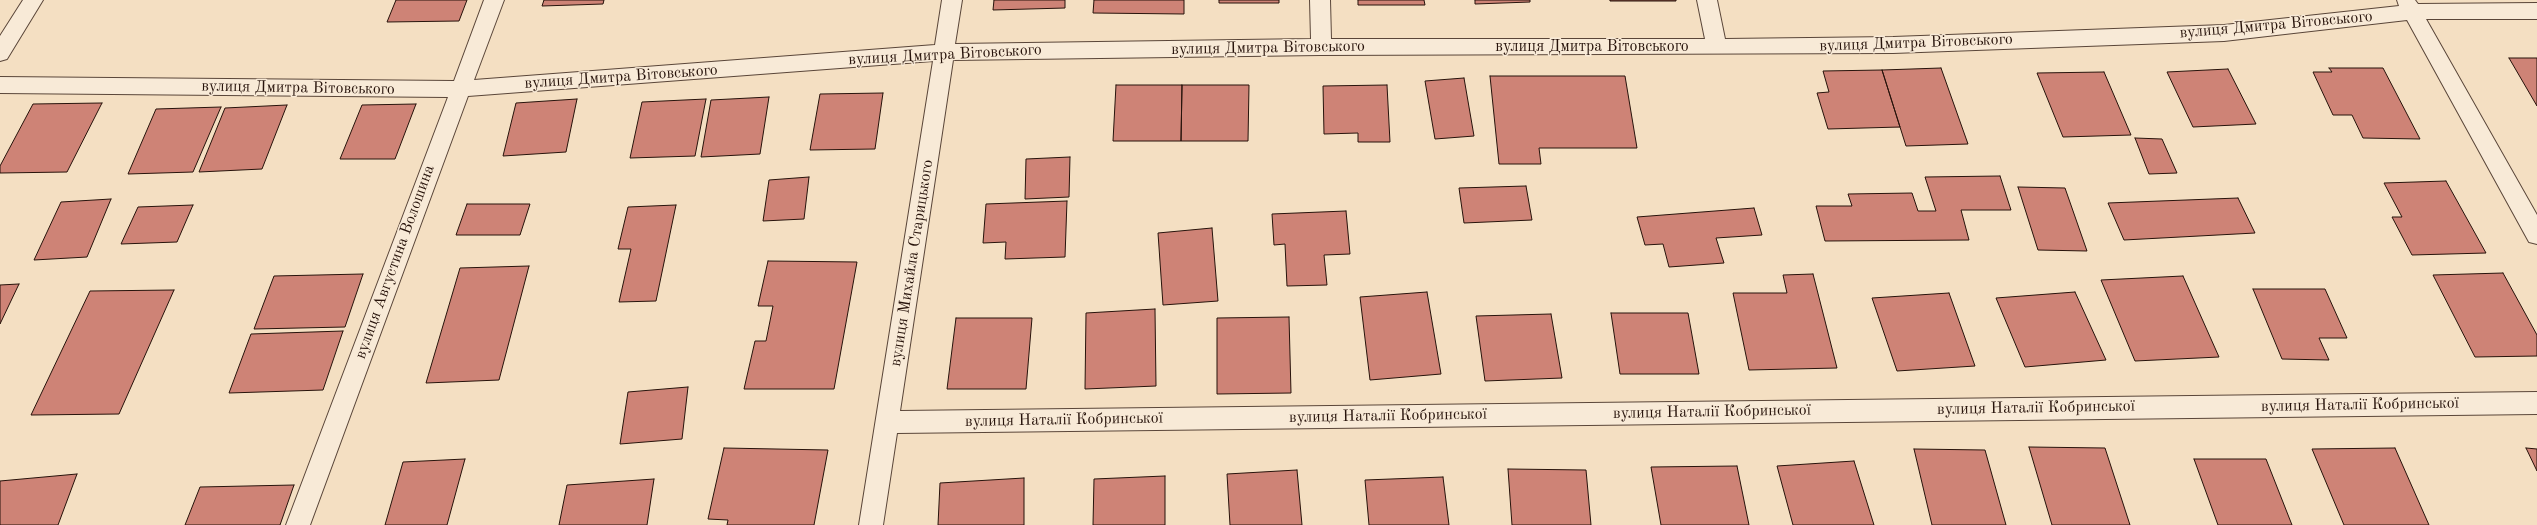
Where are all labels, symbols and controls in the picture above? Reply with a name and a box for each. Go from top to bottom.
street label: вулиця Дмитра Вітовського [2179,7,2373,43]
street label: вулиця Дмитра Вітовського [1819,30,2013,56]
street label: вулиця Дмитра Вітовського [1171,37,1365,59]
street label: вулиця Дмитра Вітовського [1495,37,1689,57]
street label: вулиця Дмитра Вітовського [848,40,1042,70]
street label: вулиця Дмитра Вітовського [524,61,718,93]
street label: вулиця Дмитра Вітовського [201,77,395,99]
street label: вулиця Михайла Старицького [886,158,938,368]
street label: вулиця Августина Волошина [351,162,439,362]
street label: вулиця Наталії Кобринської [2261,394,2459,416]
street label: вулиця Наталії Кобринської [1937,397,2135,419]
street label: вулиця Наталії Кобринської [1613,401,1811,423]
street label: вулиця Наталії Кобринської [1289,405,1487,427]
street label: вулиця Наталії Кобринської [965,409,1163,431]

